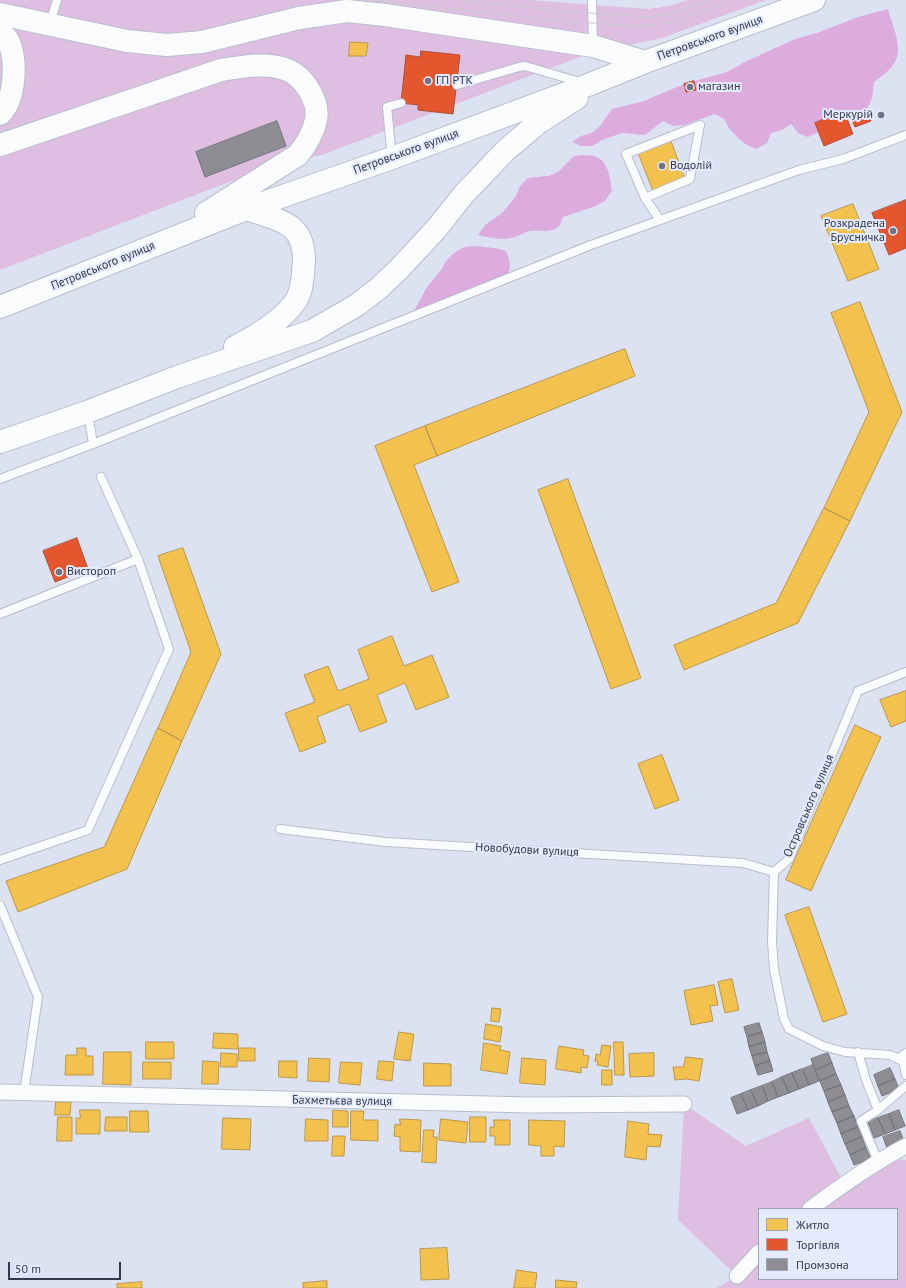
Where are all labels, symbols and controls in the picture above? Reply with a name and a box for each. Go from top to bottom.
street label: Петровського вулиця [655,12,765,64]
place label: ГП РТК [436,74,473,88]
marker: ГП РТК [423,76,433,86]
place label: магазин [698,80,740,94]
marker: магазин [685,82,695,92]
place label: Меркурій [823,108,873,122]
marker: Меркурій [876,110,886,120]
street label: Петровського вулиця [351,126,461,178]
place label: Водолій [670,159,712,173]
marker: Водолій [657,161,667,171]
place label: Розкрадена Брусничка [824,217,885,245]
marker: Розкрадена Брусничка [888,226,898,236]
street label: Петровського вулиця [49,239,157,293]
place label: Вистороп [67,565,116,579]
marker: Вистороп [54,567,64,577]
street label: Островського вулиця [781,752,837,860]
street label: Новобудови вулиця [475,840,579,860]
street label: Бахметьєва вулиця [292,1093,392,1109]
legend [758,1208,898,1280]
text: Житло [796,1217,829,1232]
text: Торгівля [796,1237,839,1252]
scale bar [10,1254,123,1280]
text: Промзона [796,1257,849,1272]
text: 50 m [15,1261,41,1276]

